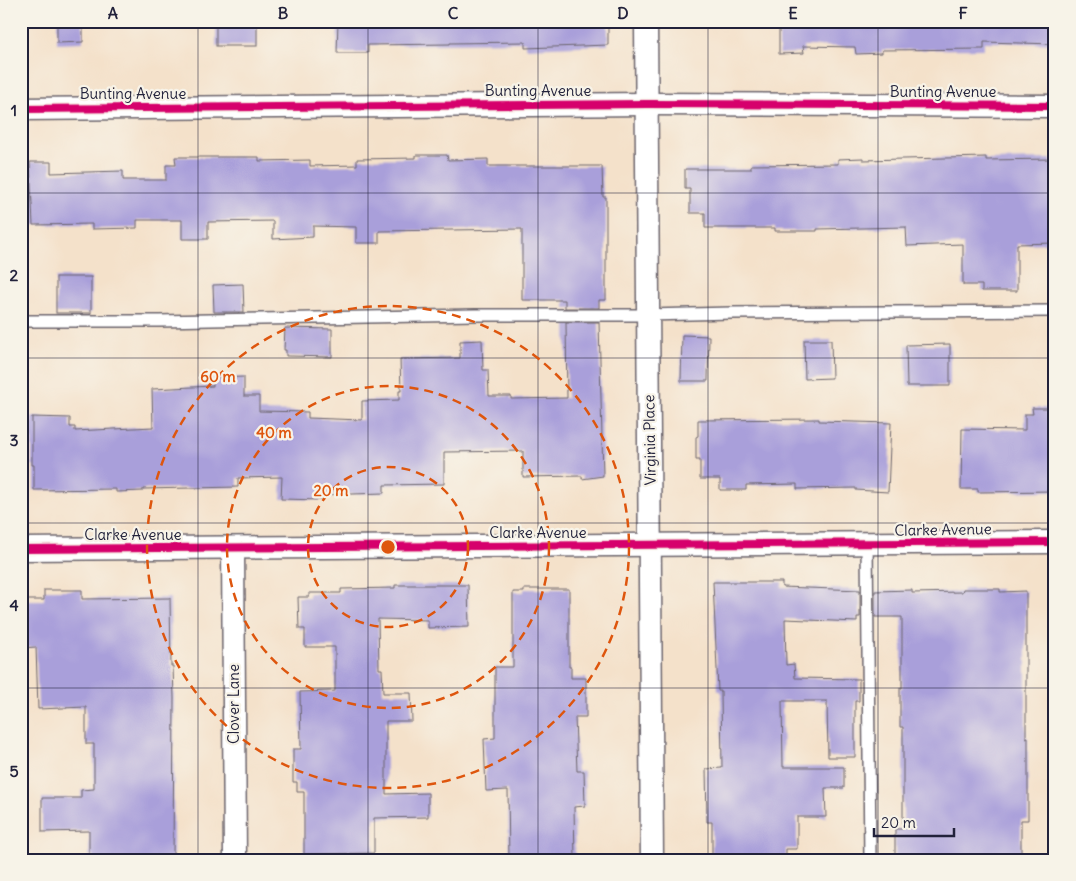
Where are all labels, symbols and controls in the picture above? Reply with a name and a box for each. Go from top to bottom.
text: A [108,3,118,23]
text: B [278,3,289,23]
text: C [448,3,459,23]
text: D [617,3,629,23]
text: E [788,3,798,23]
text: F [958,3,968,23]
street label: Bunting Avenue [485,81,591,100]
street label: Bunting Avenue [890,82,996,101]
street label: Bunting Avenue [80,84,186,103]
text: 1 [11,100,17,120]
text: 2 [10,265,19,285]
text: 60 m [200,367,236,386]
street label: Virginia Place [639,394,660,486]
text: 40 m [256,423,292,442]
text: 3 [9,430,19,450]
text: 20 m [314,481,348,500]
street label: Clarke Avenue [894,519,992,540]
street label: Clarke Avenue [489,523,587,542]
street label: Clarke Avenue [84,525,182,544]
centre of rings [379,538,397,556]
text: 4 [9,595,19,615]
street label: Clover Lane [224,664,243,744]
text: 5 [9,761,19,781]
scale bar [874,806,954,838]
text: 20 m [881,813,916,832]

